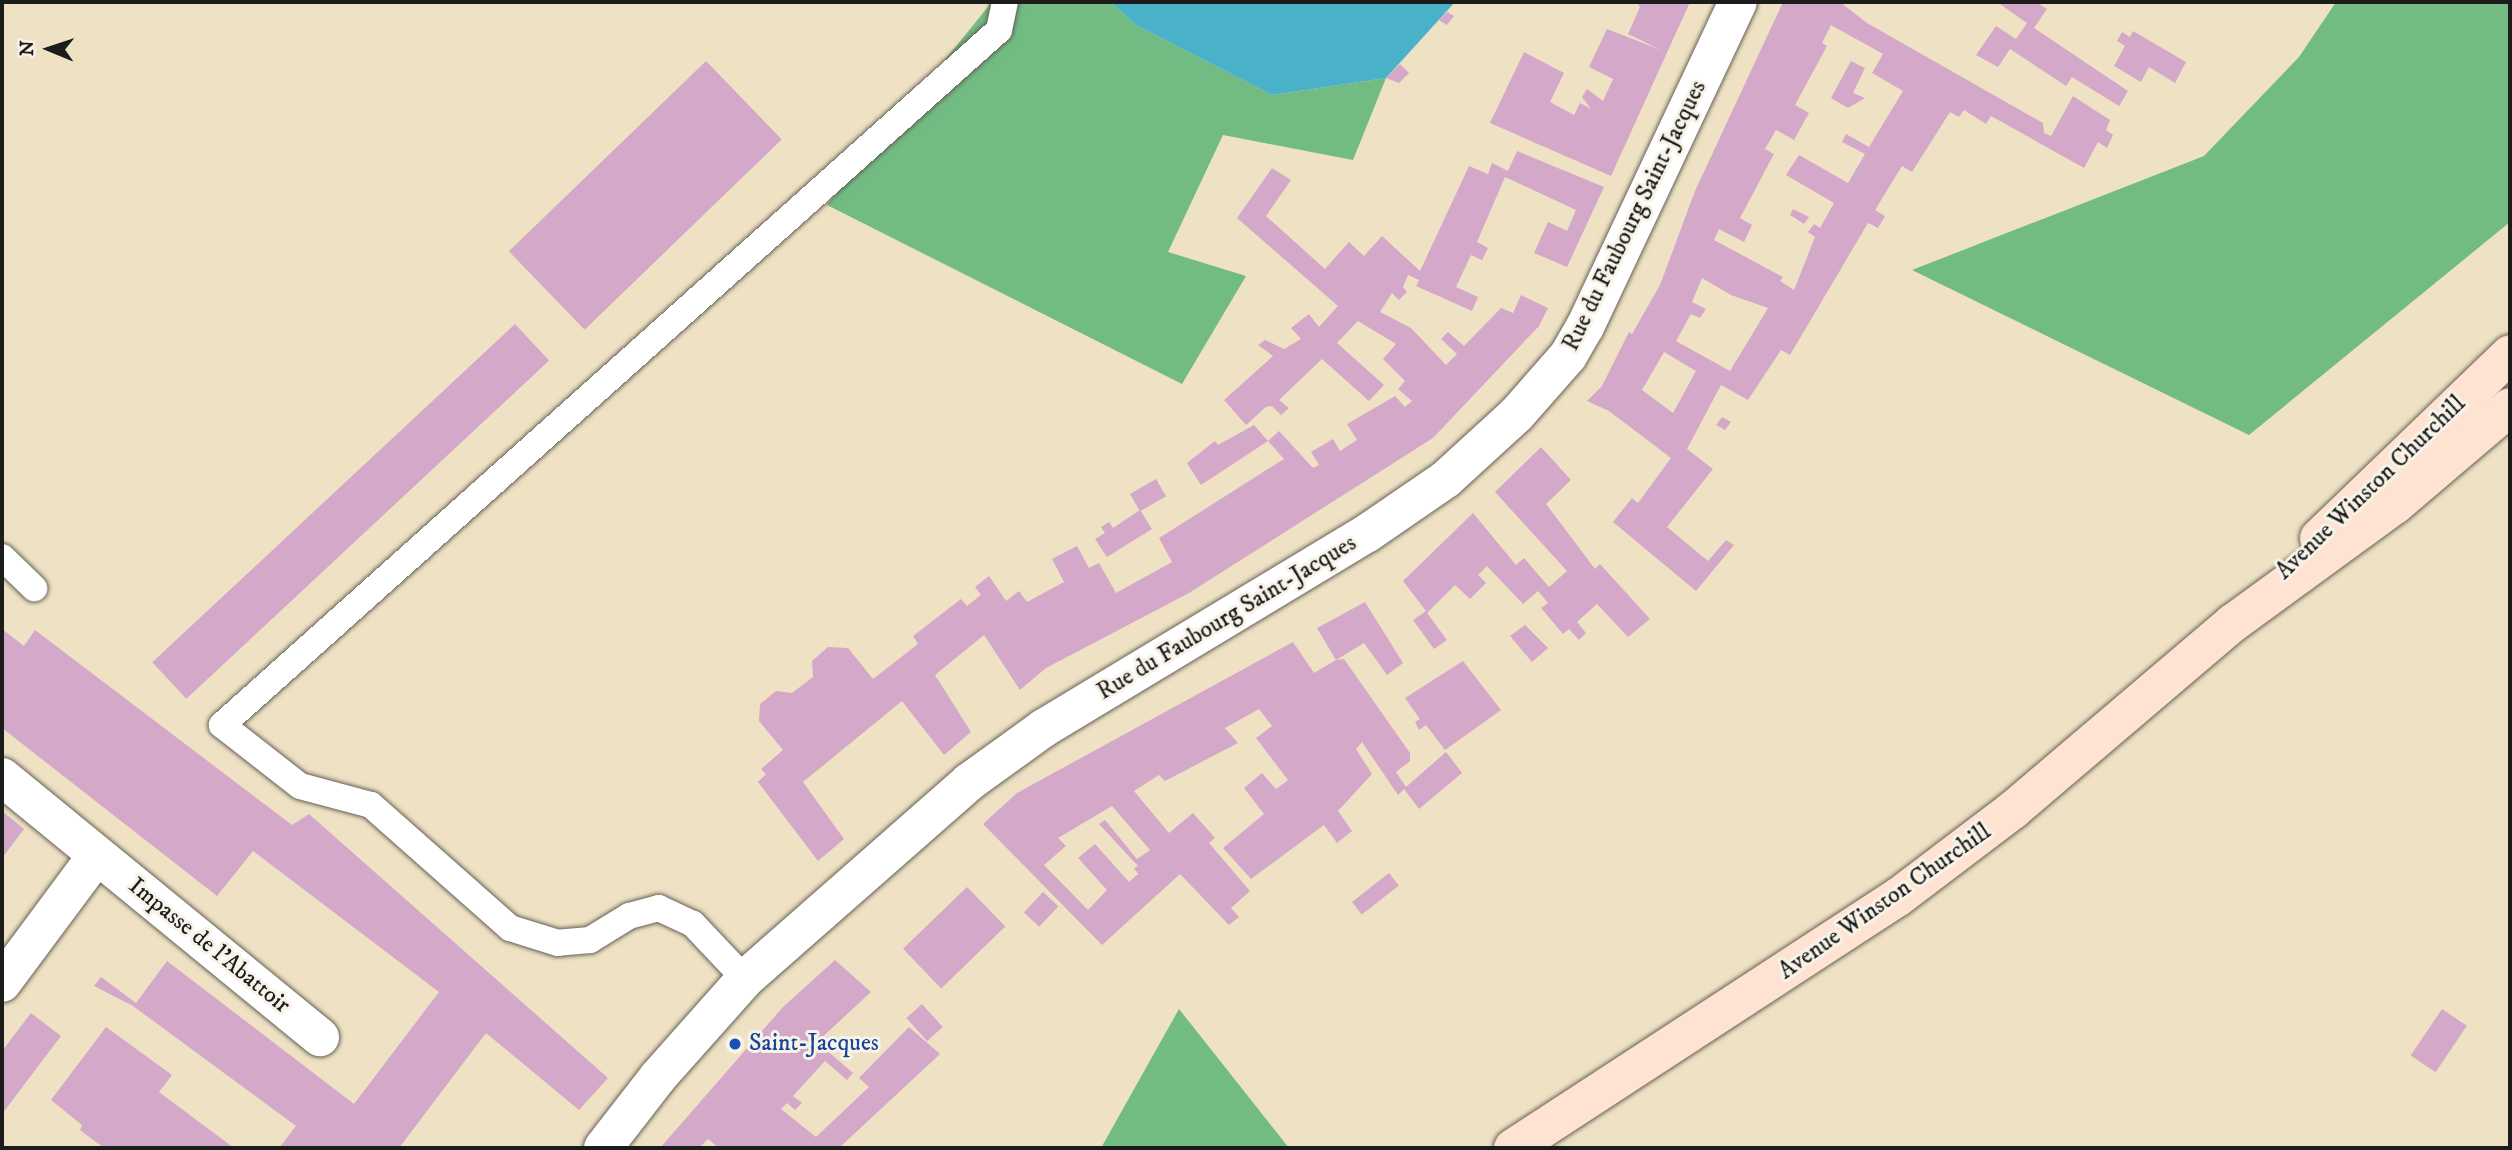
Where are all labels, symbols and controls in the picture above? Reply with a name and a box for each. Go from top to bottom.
north arrow [14,14,84,84]
text: N [16,40,39,56]
street label: Rue du Faubourg Saint-Jacques [1557,76,1713,356]
street label: Avenue Winston Churchill [2270,390,2472,586]
street label: Rue du Faubourg Saint-Jacques [1092,529,1362,707]
street label: Avenue Winston Churchill [1773,818,1997,986]
street label: Impasse de l'Abattoir [122,872,296,1020]
place label: Saint-Jacques [749,1030,879,1058]
marker: Saint-Jacques [727,1036,743,1052]

